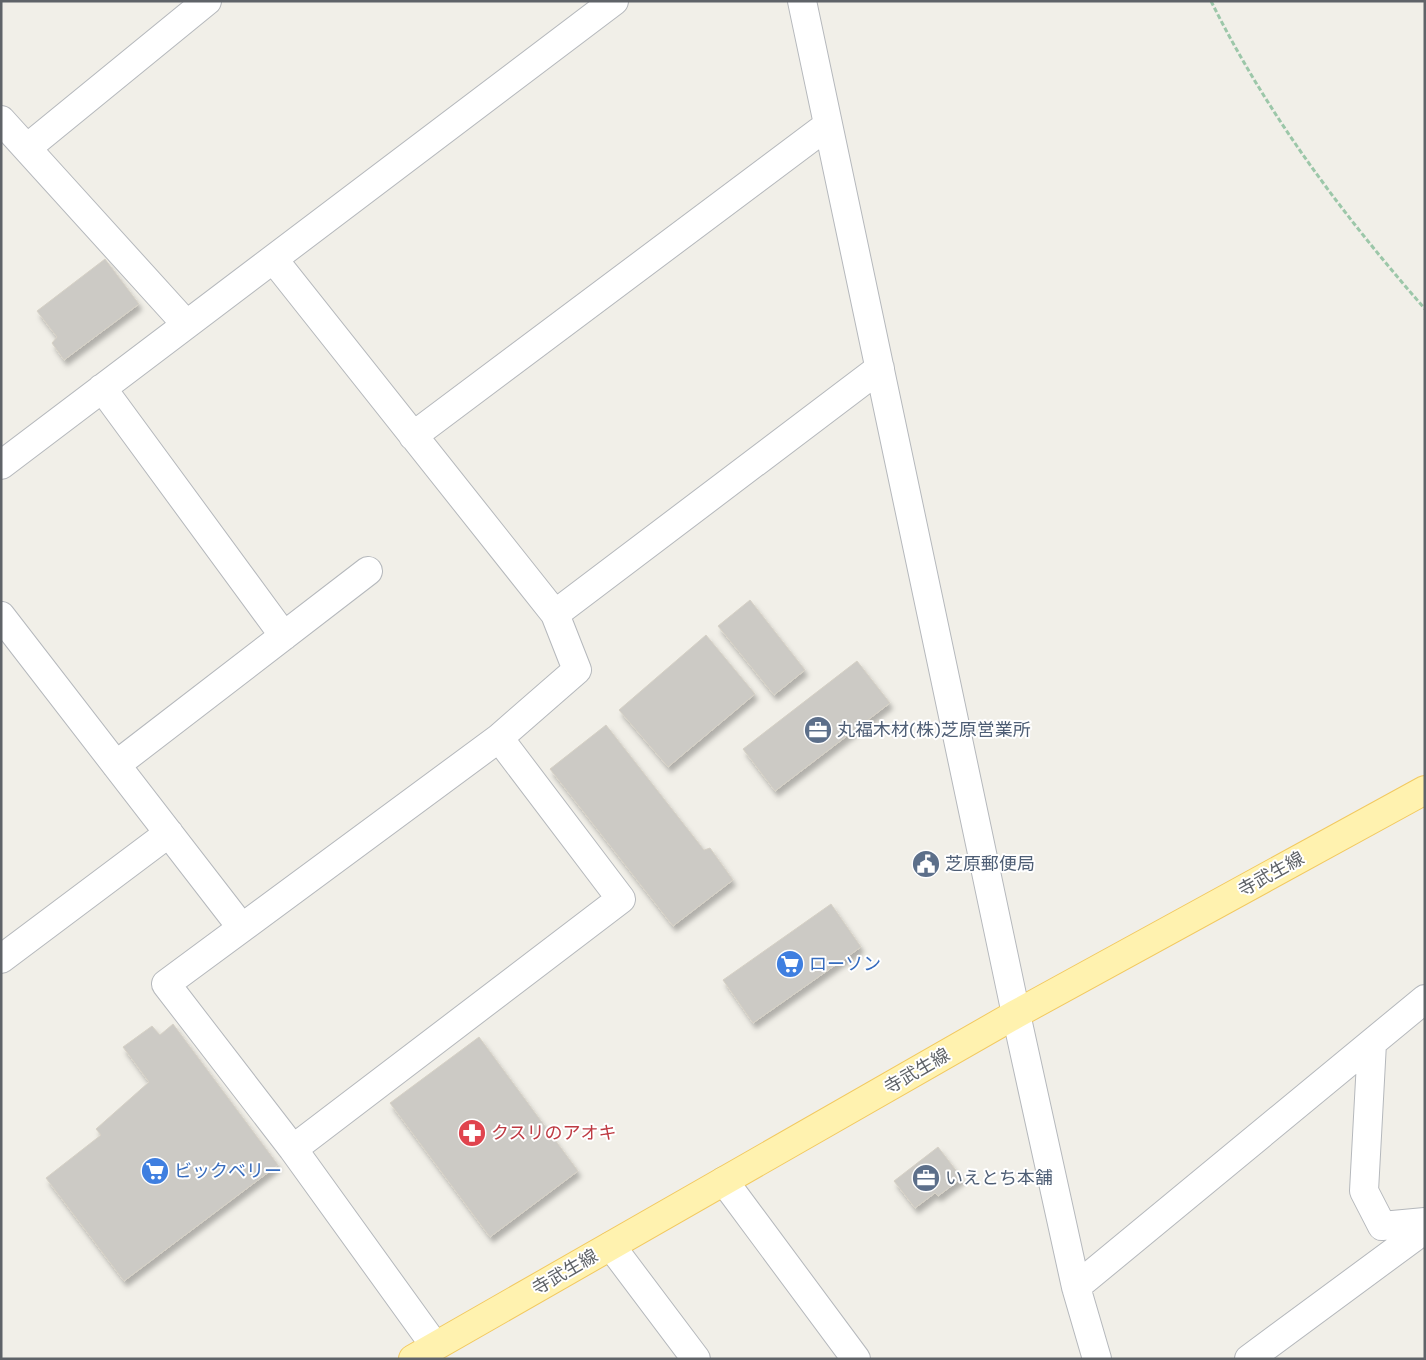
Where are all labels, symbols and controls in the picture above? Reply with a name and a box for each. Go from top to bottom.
office icon: 丸福木材(株)芝原営業所 [803,715,833,745]
place label: 丸福木材(株)芝原営業所 [837,718,1031,740]
street label: 寺武生線 [1234,846,1307,900]
public building icon: 芝原郵便局 [911,849,941,879]
place label: 芝原郵便局 [945,852,1035,874]
supermarket icon: ローソン [775,949,805,979]
place label: ローソン [809,952,881,974]
street label: 寺武生線 [880,1043,953,1098]
pharmacy icon: クスリのアオキ [457,1118,487,1148]
place label: クスリのアオキ [491,1121,616,1143]
supermarket icon: ビックベリー [140,1156,170,1186]
place label: ビックベリー [174,1159,282,1181]
office icon: いえとち本舗 [911,1163,941,1193]
place label: いえとち本舗 [945,1166,1053,1188]
street label: 寺武生線 [528,1244,601,1299]

